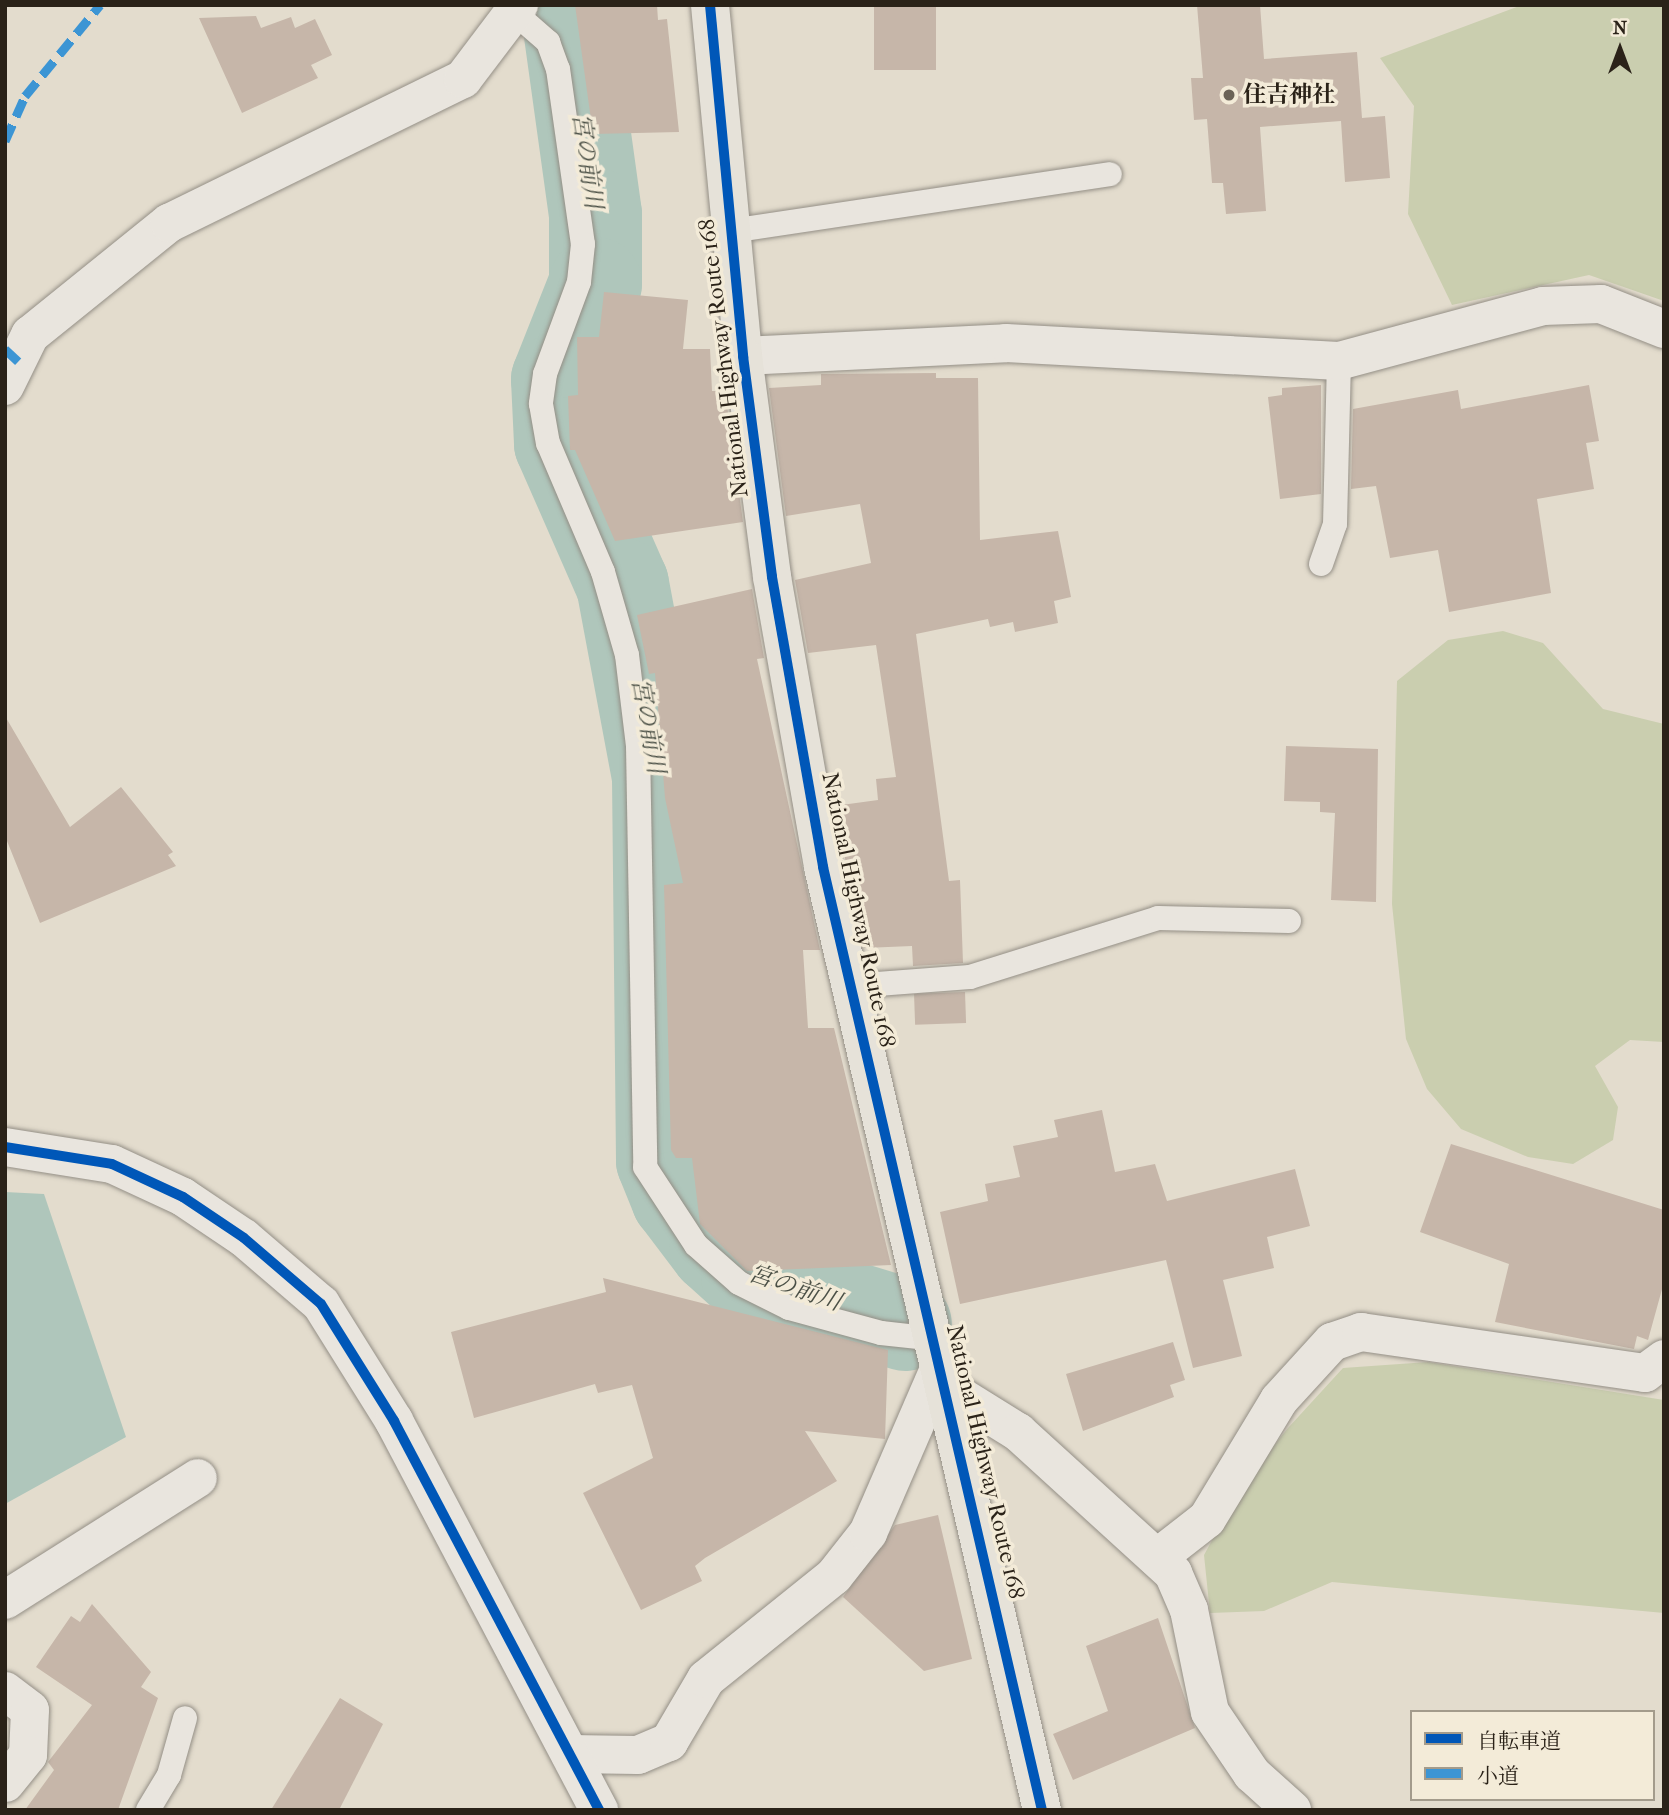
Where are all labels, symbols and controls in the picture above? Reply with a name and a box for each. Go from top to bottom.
north arrow [1585,14,1655,84]
text: N [1613,17,1627,39]
place label: 住吉神社 [1243,81,1335,109]
marker: 住吉神社 [1221,87,1237,103]
water label: 宮の前川 [566,111,608,211]
street label: National Highway Route 168 [693,217,755,499]
water label: 宮の前川 [625,676,671,776]
street label: National Highway Route 168 [815,770,901,1050]
water label: 宮の前川 [745,1259,845,1317]
street label: National Highway Route 168 [940,1322,1030,1602]
legend [1410,1710,1655,1801]
text: 自転車道 [1477,1729,1561,1753]
text: 小道 [1477,1764,1519,1788]

